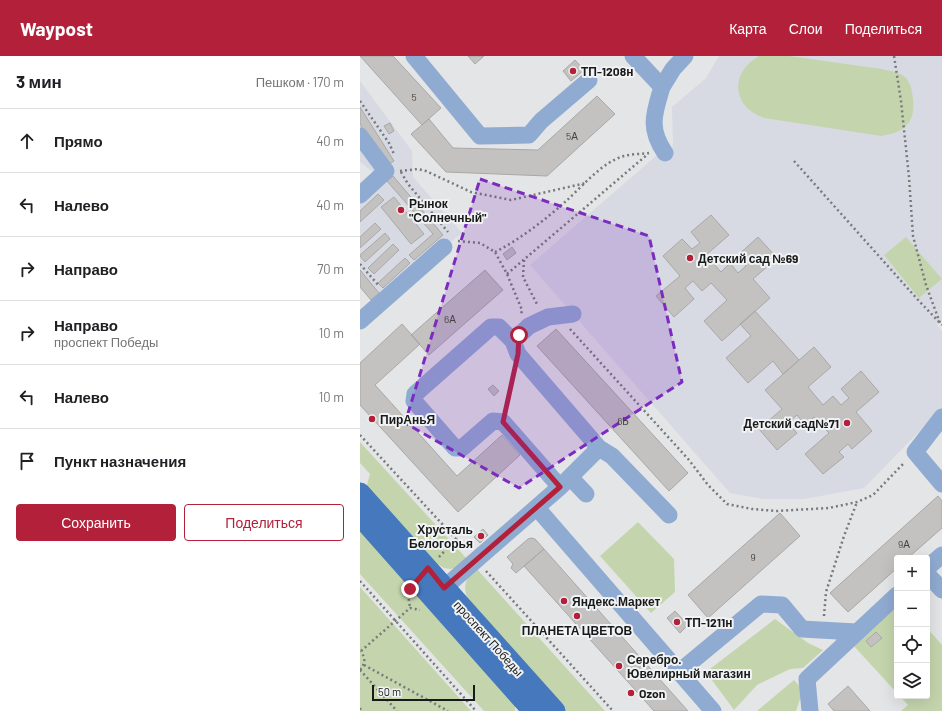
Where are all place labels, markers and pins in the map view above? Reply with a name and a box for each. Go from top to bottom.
place label: ТП-1208н [581,64,633,78]
marker: ТП-1208н [568,66,578,76]
place label: Рынок "Солнечный" [409,196,487,224]
marker: Рынок "Солнечный" [396,205,406,215]
place label: Детский сад №69 [698,251,798,266]
marker: Детский сад №69 [685,253,695,263]
place label: ПирАньЯ [380,412,435,427]
marker: ПирАньЯ [367,414,377,424]
place label: Детский сад№71 [743,416,839,431]
marker: Детский сад№71 [842,418,852,428]
place label: Хрусталь Белогорья [409,522,473,551]
marker: Хрусталь Белогорья [476,531,486,541]
place label: Яндекс.Маркет [572,594,661,609]
marker: Яндекс.Маркет [559,596,569,606]
marker: ПЛАНЕТА ЦВЕТОВ [572,611,582,621]
place label: ТП-1211н [685,615,733,629]
marker: ТП-1211н [672,617,682,627]
place label: ПЛАНЕТА ЦВЕТОВ [522,623,633,638]
place label: Серебро. Ювелирный магазин [627,652,751,681]
marker: Серебро. Ювелирный магазин [614,661,624,671]
place label: Ozon [639,686,665,700]
marker: Ozon [626,688,636,698]

